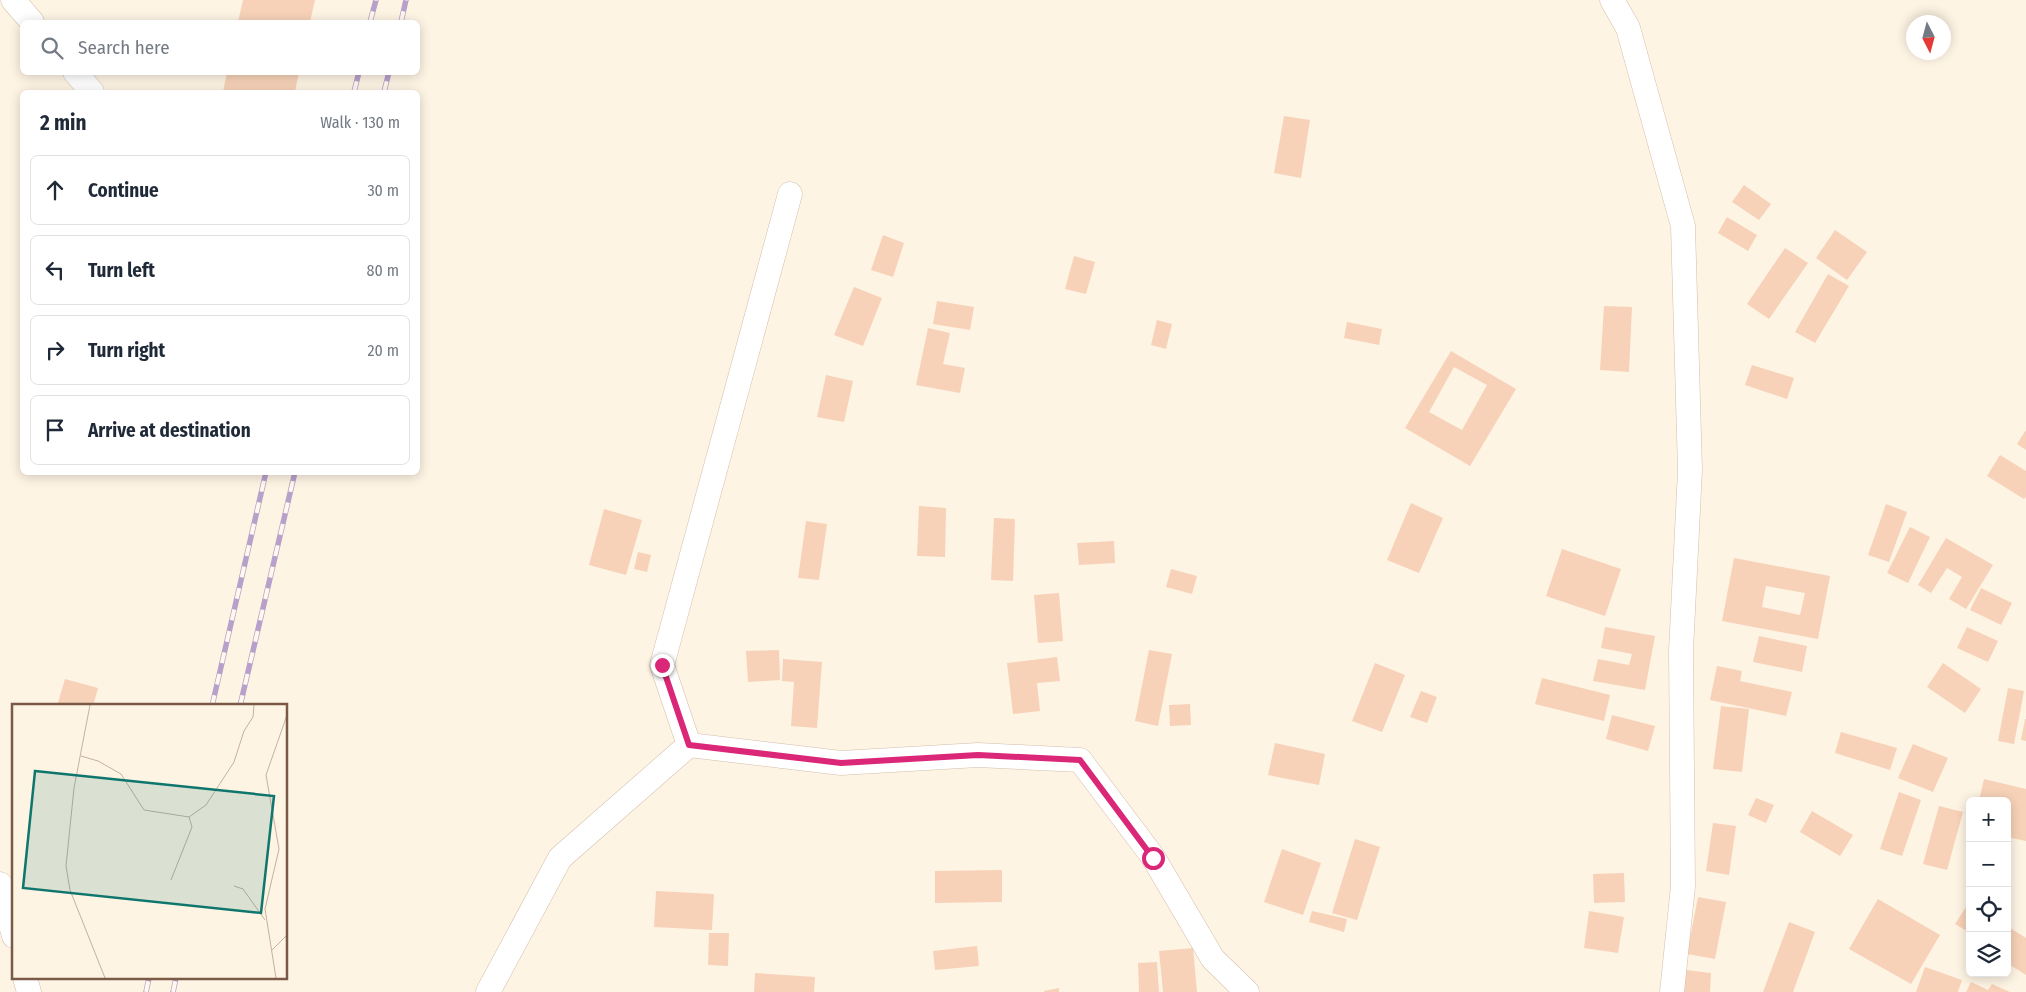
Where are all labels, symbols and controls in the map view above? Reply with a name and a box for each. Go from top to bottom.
north arrow [1906,15,1951,60]
search box [20,20,420,75]
icon: search [38,34,66,62]
text: Search here [78,36,170,59]
text: 2 min [40,110,87,136]
text: Walk · 130 m [320,113,400,132]
icon: ahead [41,176,69,204]
text: Continue [88,179,159,202]
text: 30 m [367,181,399,200]
icon: left [41,256,69,284]
text: Turn left [88,259,155,282]
text: 80 m [367,261,399,280]
icon: right [41,336,69,364]
text: Turn right [88,339,165,362]
text: 20 m [368,341,399,360]
icon: arrive [41,416,69,444]
text: Arrive at destination [88,419,251,442]
route end [651,654,674,677]
inset map [12,704,288,980]
map controls [1966,797,2011,977]
button: + [1966,797,2011,842]
button: − [1966,842,2011,887]
route start [1142,847,1165,870]
button: locate [1966,887,2011,932]
button: layers [1966,932,2011,977]

